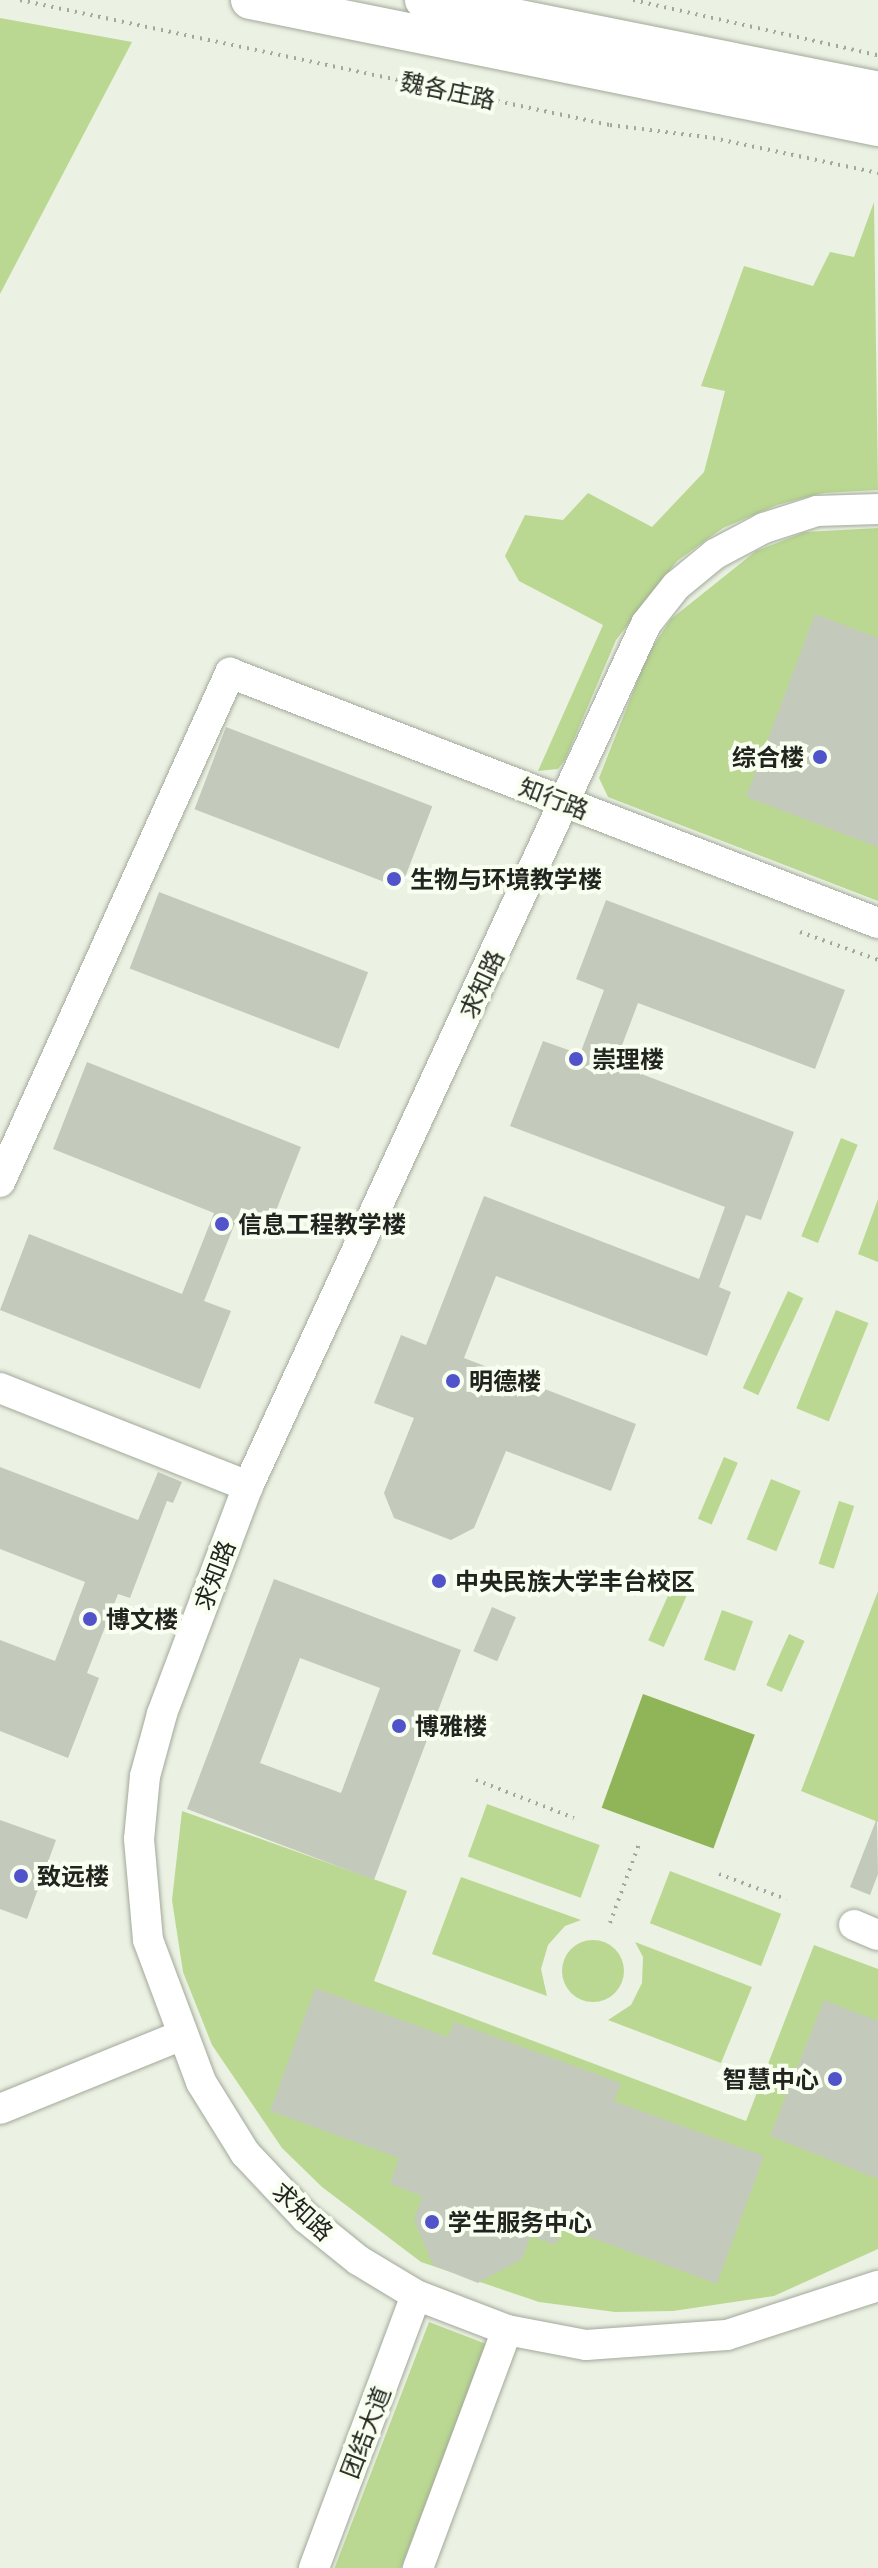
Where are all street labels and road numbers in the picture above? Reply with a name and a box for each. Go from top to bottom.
street label: 魏各庄路 [398,66,498,114]
street label: 知行路 [515,772,593,824]
street label: 求知路 [453,945,509,1023]
street label: 求知路 [188,1536,240,1614]
street label: 求知路 [267,2176,339,2246]
street label: 团结大道 [334,2382,396,2482]

